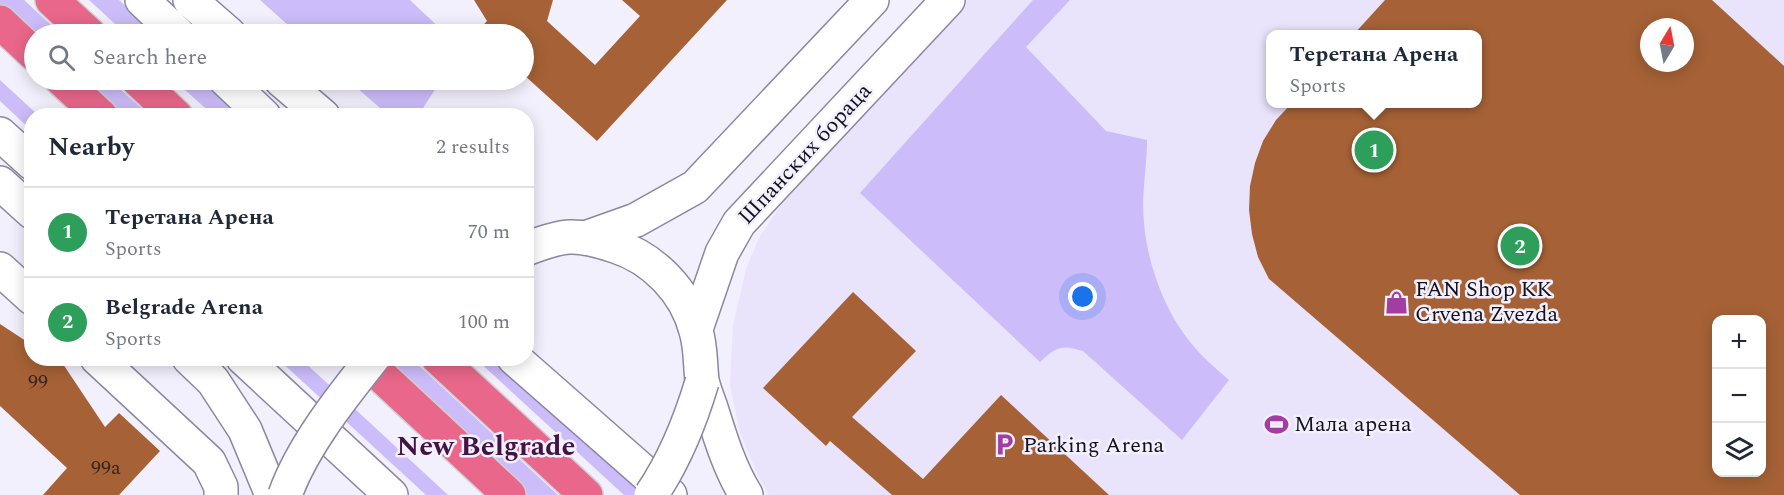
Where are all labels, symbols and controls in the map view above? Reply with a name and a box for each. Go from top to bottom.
north arrow [1640,18,1694,72]
search box [24,24,534,90]
popup [1266,30,1482,108]
text: Теретана Арена [1290,38,1458,71]
icon: search [45,41,78,74]
text: Search here [93,41,207,74]
text: Sports [1290,71,1346,101]
street label: Шпанских бораца [730,76,880,232]
text: Nearby [48,127,134,167]
pin: 1 [1354,128,1394,172]
text: 2 results [436,132,510,162]
text: Теретана Арена [105,201,274,234]
text: 1 [62,217,73,247]
text: 70 m [468,217,510,247]
pin: 2 [1500,224,1540,268]
text: Sports [105,234,162,264]
place label: FAN Shop KK Crvena Zvezda [1415,273,1559,331]
your location [1068,282,1097,311]
shop icon: FAN Shop KK Crvena Zvezda [1384,289,1410,315]
text: Belgrade Arena [105,291,263,324]
text: 2 [62,307,73,337]
text: 100 m [458,307,510,337]
map controls [1712,315,1766,477]
button: + [1712,315,1766,369]
text: Sports [105,324,162,354]
house number: 99 [28,367,48,397]
button: − [1712,369,1766,423]
place label: Мала арена [1294,408,1412,441]
sports icon: Мала арена [1263,411,1289,437]
button: layers [1712,423,1766,477]
district label: New Belgrade [396,425,576,468]
place label: Parking Arena [1023,429,1165,462]
parking icon: Parking Arena [992,432,1018,458]
house number: 99a [91,453,121,483]

